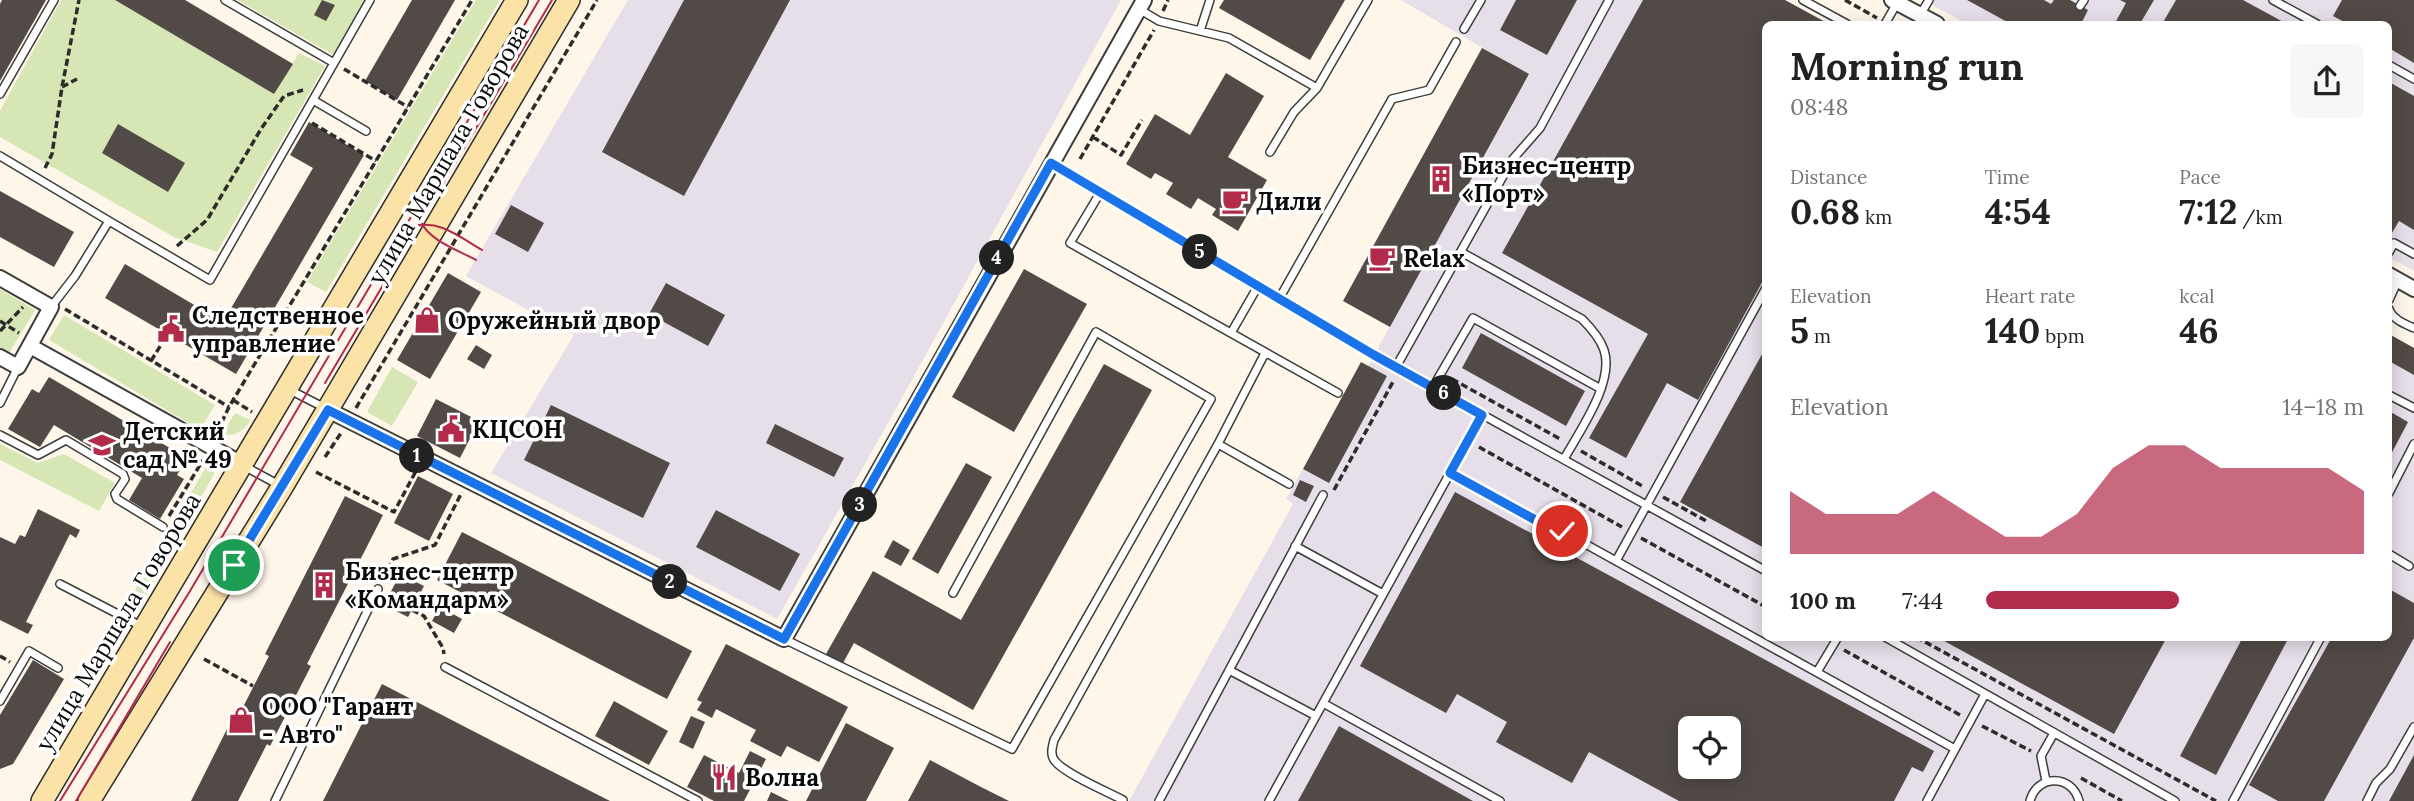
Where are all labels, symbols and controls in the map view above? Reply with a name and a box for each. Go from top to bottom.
street label: улица Маршала Говорова [361,18,535,290]
text: Morning run [1790,42,2024,90]
button: share [2290,44,2364,118]
text: 08:48 [1790,92,1848,121]
place label: Бизнес-центр «Порт» [1462,150,1631,209]
building icon: Бизнес-центр «Порт» [1426,164,1456,194]
text: Distance [1790,165,1867,189]
text: Time [1985,165,2029,189]
text: Pace [2179,165,2221,189]
cafe icon: Дили [1220,186,1250,216]
place label: Дили [1256,186,1322,217]
text: 0.68 [1790,189,1860,234]
text: 4:54 [1985,189,2051,234]
text: 7:12 [2179,189,2237,234]
text: km [1860,205,1892,229]
text: /km [2237,205,2283,229]
pin: 5 [1182,234,1218,270]
text: 5 [1194,239,1205,263]
pin: 4 [979,240,1014,276]
cafe icon: Relax [1367,243,1397,273]
place label: Relax [1403,243,1465,274]
text: 4 [991,245,1002,269]
text: Elevation [1790,284,1872,308]
text: Heart rate [1985,284,2075,308]
text: kcal [2179,284,2214,308]
place label: Следственное управление [192,300,364,359]
shop icon: Оружейный двор [412,305,442,335]
place label: Оружейный двор [448,305,661,336]
text: 5 [1790,308,1809,353]
text: 140 [1985,308,2040,353]
text: 46 [2179,308,2219,353]
public building icon: Следственное управление [156,314,186,344]
text: m [1809,324,1831,348]
text: bpm [2040,324,2085,348]
pin: 6 [1426,376,1462,410]
text: 6 [1438,380,1449,404]
text: Elevation [1790,392,1889,421]
text: 14–18 m [2282,392,2364,421]
public building icon: КЦСОН [436,414,466,444]
place label: КЦСОН [472,414,563,445]
place label: Детский сад № 49 [123,416,232,475]
school or university icon: Детский сад № 49 [87,430,117,460]
pin: 1 [400,438,434,474]
text: 1 [413,443,420,467]
street label: улица Маршала Говорова [28,487,208,757]
pin: 3 [842,488,878,522]
text: 3 [854,492,865,516]
pin [1532,501,1592,561]
icon: check [1543,512,1581,550]
pin [204,535,264,595]
icon: arrive [215,546,253,584]
place label: Бизнес-центр «Командарм» [345,556,514,615]
pin: 2 [652,564,688,600]
text: 2 [664,569,675,593]
building icon: Бизнес-центр «Командарм» [309,570,339,600]
text: 100 m [1790,586,1856,615]
text: 7:44 [1902,586,1943,615]
place label: ООО "Гарант - Авто" [262,691,414,750]
shop icon: ООО "Гарант - Авто" [226,705,256,735]
map controls [1678,716,1741,779]
button: locate [1678,716,1741,779]
restaurant icon: Волна [709,762,739,792]
place label: Волна [745,762,820,793]

